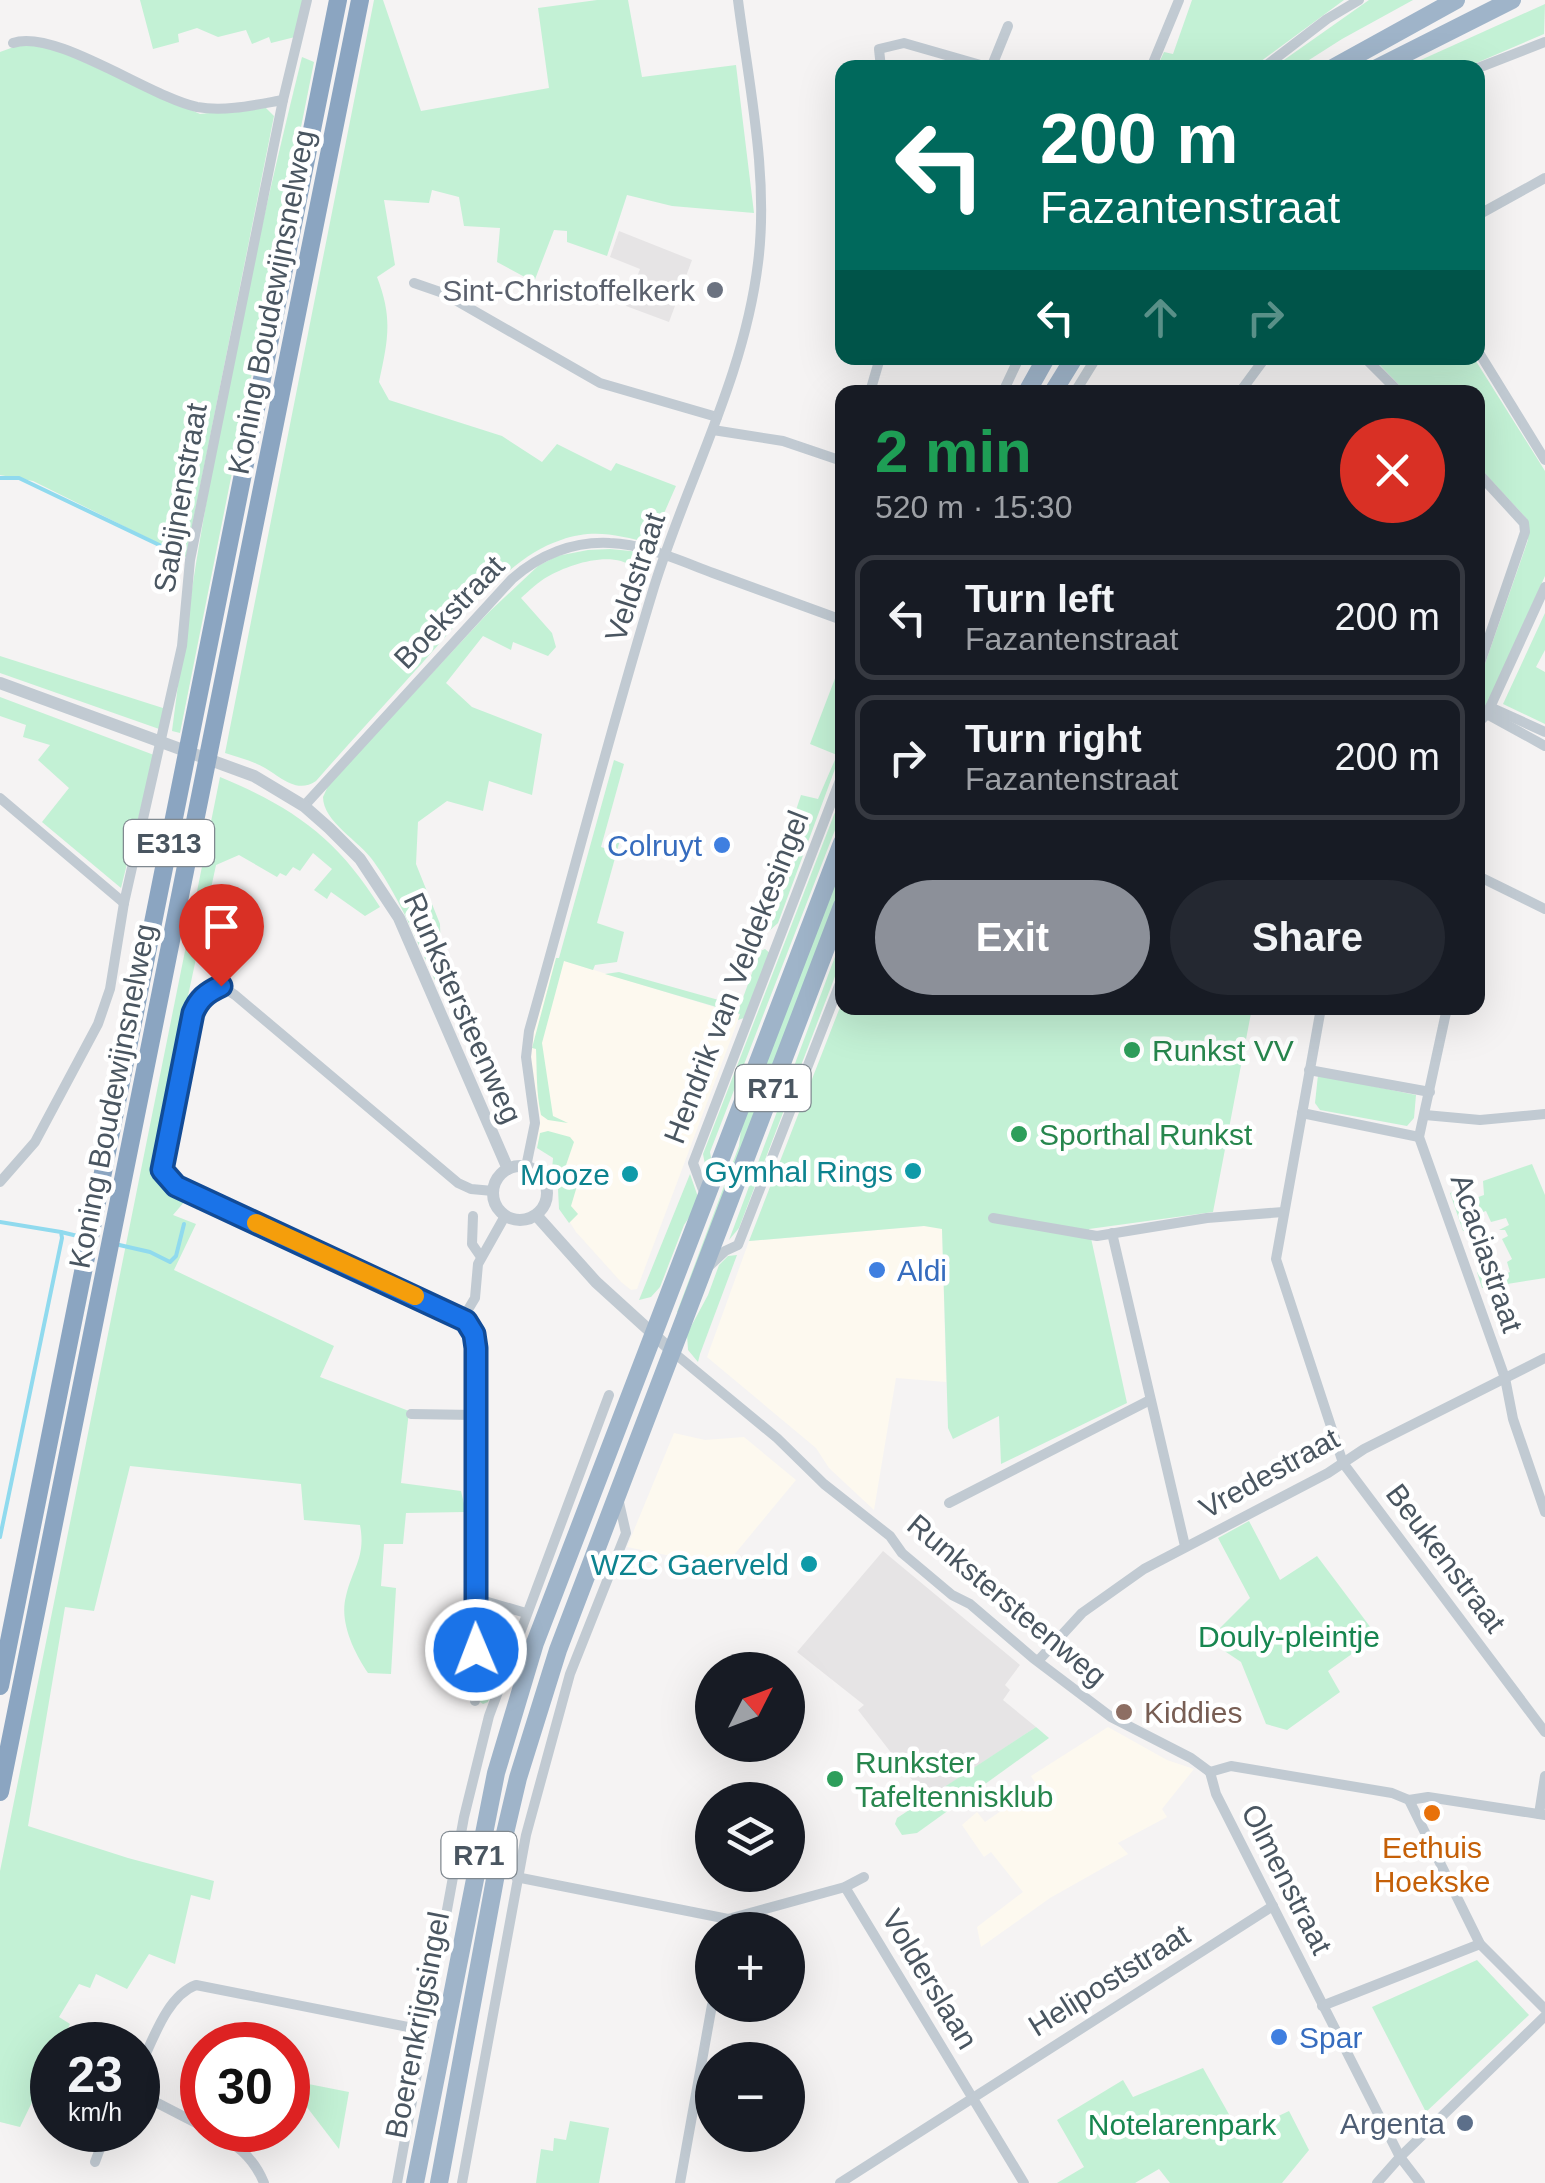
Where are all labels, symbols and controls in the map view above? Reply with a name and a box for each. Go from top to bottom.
icon: left [875,100,1005,230]
text: 200 m [1040,100,1238,178]
street label: Koning Boudewijnsnelweg [221,127,321,477]
text: Fazantenstraat [1040,182,1340,233]
place label: Sint-Christoffelkerk [442,274,696,307]
marker: Sint-Christoffelkerk [704,279,726,301]
icon: left [1028,290,1083,345]
icon: ahead [1133,290,1188,345]
icon: right [1238,290,1293,345]
street label: Sabijnenstraat [147,400,213,595]
text: 2 min [875,418,1032,485]
button: close [1340,418,1445,523]
text: 520 m · 15:30 [875,489,1072,525]
street label: Veldstraat [599,508,672,646]
street label: Boekstraat [387,548,511,675]
text: Turn left [965,578,1114,620]
icon: left [880,590,935,645]
text: 200 m [1334,596,1440,638]
text: Fazantenstraat [965,621,1178,657]
text: Turn right [965,718,1142,760]
icon: right [880,730,935,785]
text: 200 m [1334,736,1440,778]
text: Fazantenstraat [965,761,1178,797]
street label: Hendrik van Veldekesingel [657,806,815,1148]
road number: E313 [124,820,214,866]
place label: Colruyt [607,829,703,862]
marker: Colruyt [711,834,733,856]
button: Exit [875,880,1150,995]
button: Share [1170,880,1445,995]
pin [179,884,264,987]
street label: Runkstersteenweg [397,888,529,1128]
icon: arrive [194,899,249,954]
street label: Koning Boudewijnsnelweg [62,921,162,1271]
place label: Runkst VV [1152,1034,1294,1067]
marker: Runkst VV [1121,1039,1143,1061]
road number: R71 [736,1065,810,1111]
place label: Sporthal Runkst [1039,1118,1253,1151]
marker: Sporthal Runkst [1008,1123,1030,1145]
place label: Gymhal Rings [705,1155,893,1188]
place label: Mooze [520,1158,610,1191]
marker: Gymhal Rings [902,1160,924,1182]
marker: Mooze [619,1163,641,1185]
street label: Acaciastraat [1445,1170,1530,1337]
place label: Aldi [897,1254,947,1287]
marker: Aldi [866,1259,888,1281]
street label: Vredestraat [1194,1421,1345,1525]
street label: Beukenstraat [1380,1477,1513,1639]
street label: Runkstersteenweg [901,1508,1113,1692]
place label: WZC Gaerveld [591,1548,789,1581]
marker: WZC Gaerveld [798,1553,820,1575]
position arrow [424,1598,528,1702]
park label: Douly-pleintje [1198,1620,1380,1653]
north arrow [695,1652,805,1762]
map controls [695,1652,805,2152]
place label: Kiddies [1144,1696,1242,1729]
marker: Kiddies [1113,1701,1135,1723]
place label: Runkster Tafeltennisklub [855,1746,1053,1813]
marker: Runkster Tafeltennisklub [824,1768,846,1790]
button: layers [695,1782,805,1892]
street label: Olmenstraat [1235,1799,1339,1960]
marker: Eethuis Hoekske [1421,1802,1443,1824]
place label: Eethuis Hoekske [1374,1831,1490,1898]
road number: R71 [442,1832,516,1878]
street label: Volderslaan [875,1903,985,2055]
street label: Boerenkrijgsingel [379,1909,455,2141]
button: + [695,1912,805,2022]
street label: Helipoststraat [1022,1917,1196,2043]
place label: Spar [1299,2021,1362,2054]
speed limit sign: 30 [180,2022,310,2152]
marker: Spar [1268,2026,1290,2048]
button: − [695,2042,805,2152]
text: 23 [67,2047,123,2103]
text: km/h [68,2098,122,2126]
place label: Argenta [1340,2107,1445,2140]
park label: Notelarenpark [1088,2108,1277,2141]
marker: Argenta [1454,2112,1476,2134]

